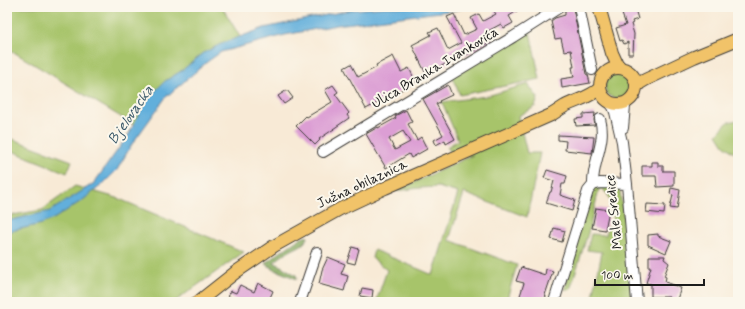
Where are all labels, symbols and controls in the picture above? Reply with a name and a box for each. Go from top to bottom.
street label: Ulica Branka Ivankovića [368,23,502,113]
water label: Bjelovacka [103,81,159,148]
street label: Južna obilaznica [314,155,411,213]
street label: Male Sredice [601,174,627,250]
scale bar [595,261,704,287]
text: 100 m [601,268,633,284]

